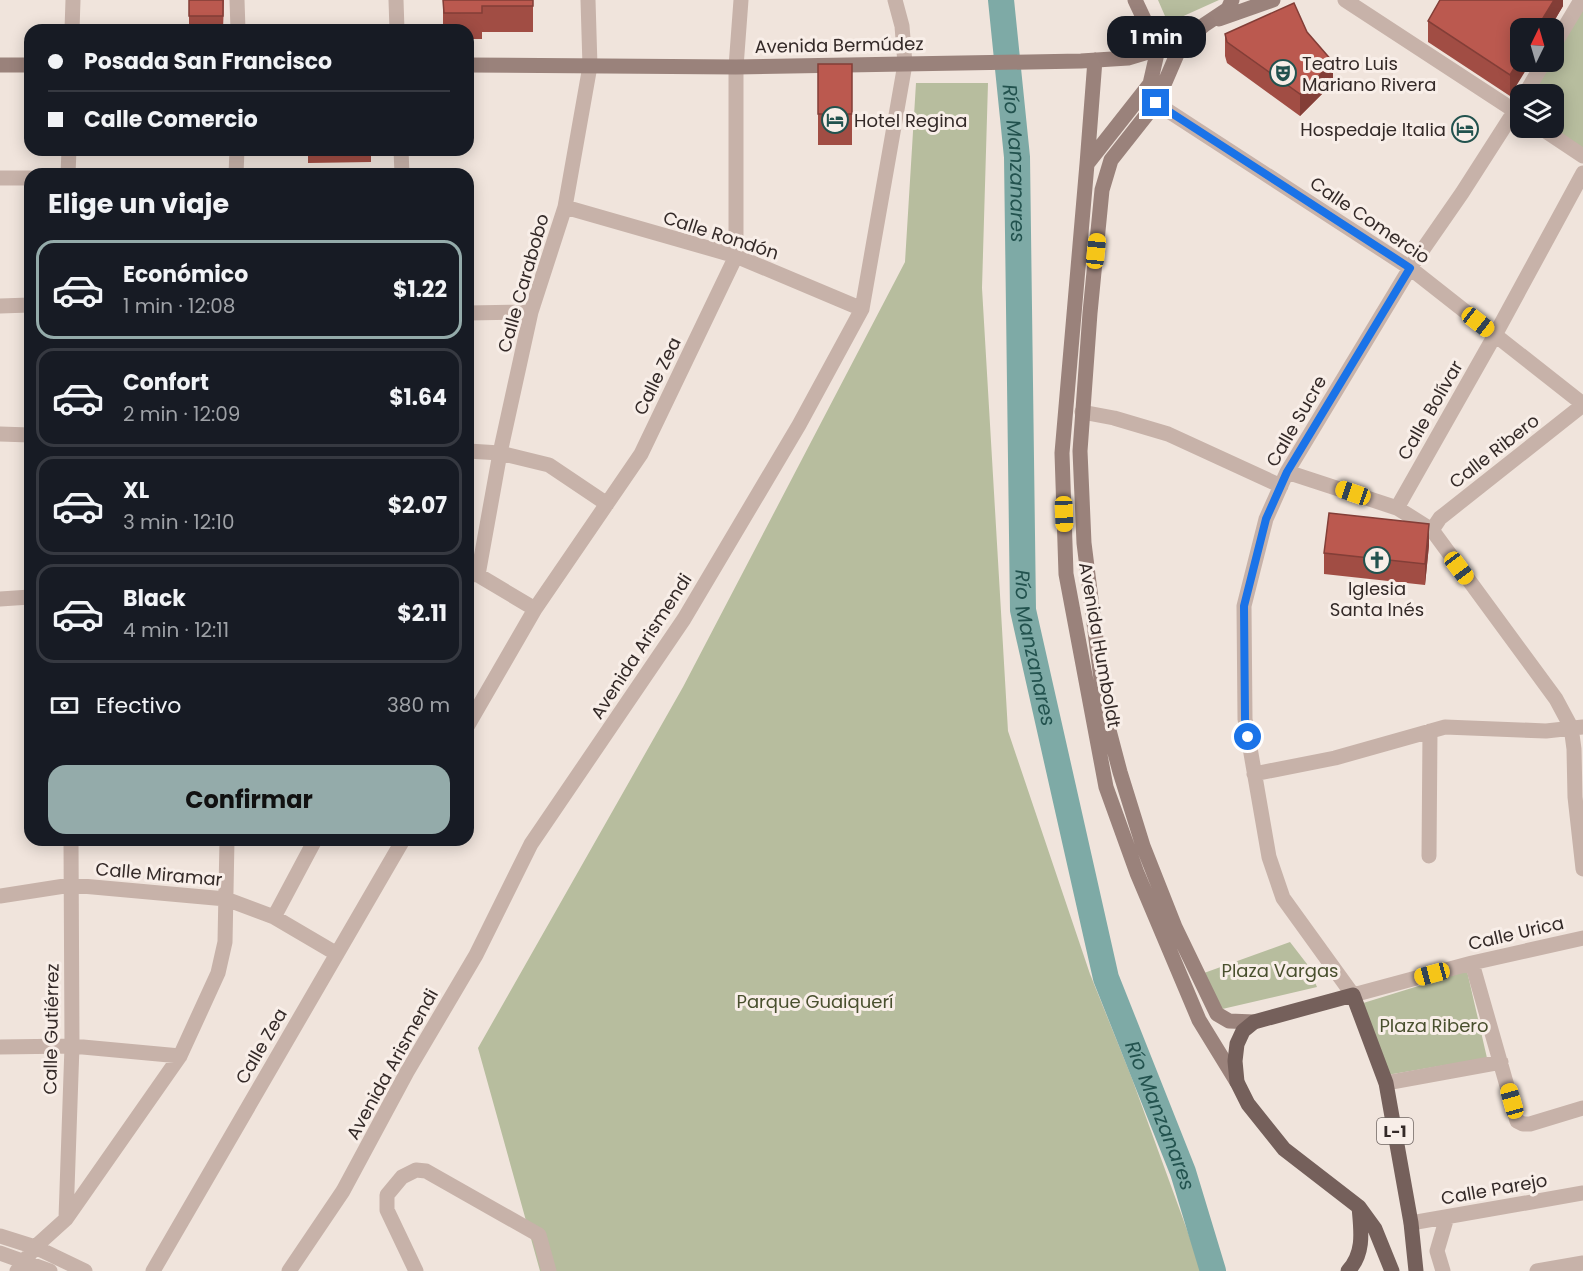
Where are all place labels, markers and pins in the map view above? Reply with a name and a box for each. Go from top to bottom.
place label: Teatro Luis Mariano Rivera [1302,51,1436,97]
theatre icon: Teatro Luis Mariano Rivera [1268,58,1298,88]
hotel icon: Hotel Regina [820,105,850,135]
place label: Hotel Regina [854,108,967,133]
hotel icon: Hospedaje Italia [1450,114,1480,144]
place label: Hospedaje Italia [1300,117,1446,142]
church icon: Iglesia Santa Inés [1362,545,1392,575]
place label: Iglesia Santa Inés [1330,576,1424,622]

